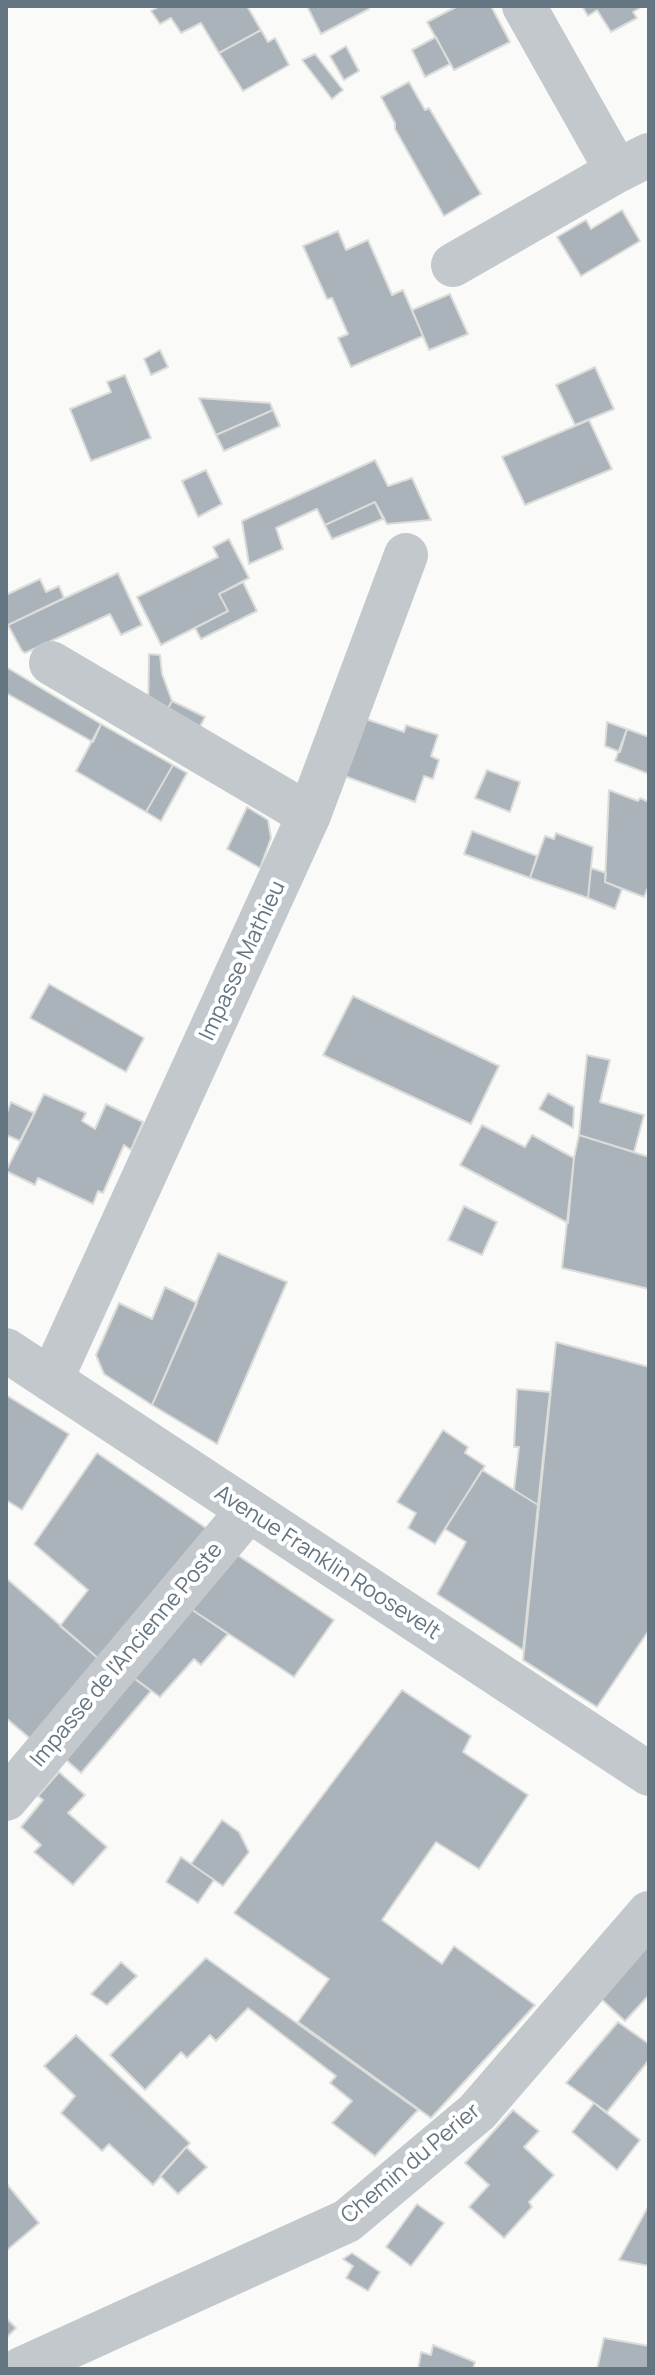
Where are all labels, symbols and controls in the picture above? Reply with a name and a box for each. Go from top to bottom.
street label: Impasse Mathieu [194,877,292,1045]
street label: Avenue Franklin Roosevelt [209,1480,445,1646]
street label: Impasse de l'Ancienne Poste [25,1537,229,1773]
street label: Chemin du Perier [336,2098,486,2230]

